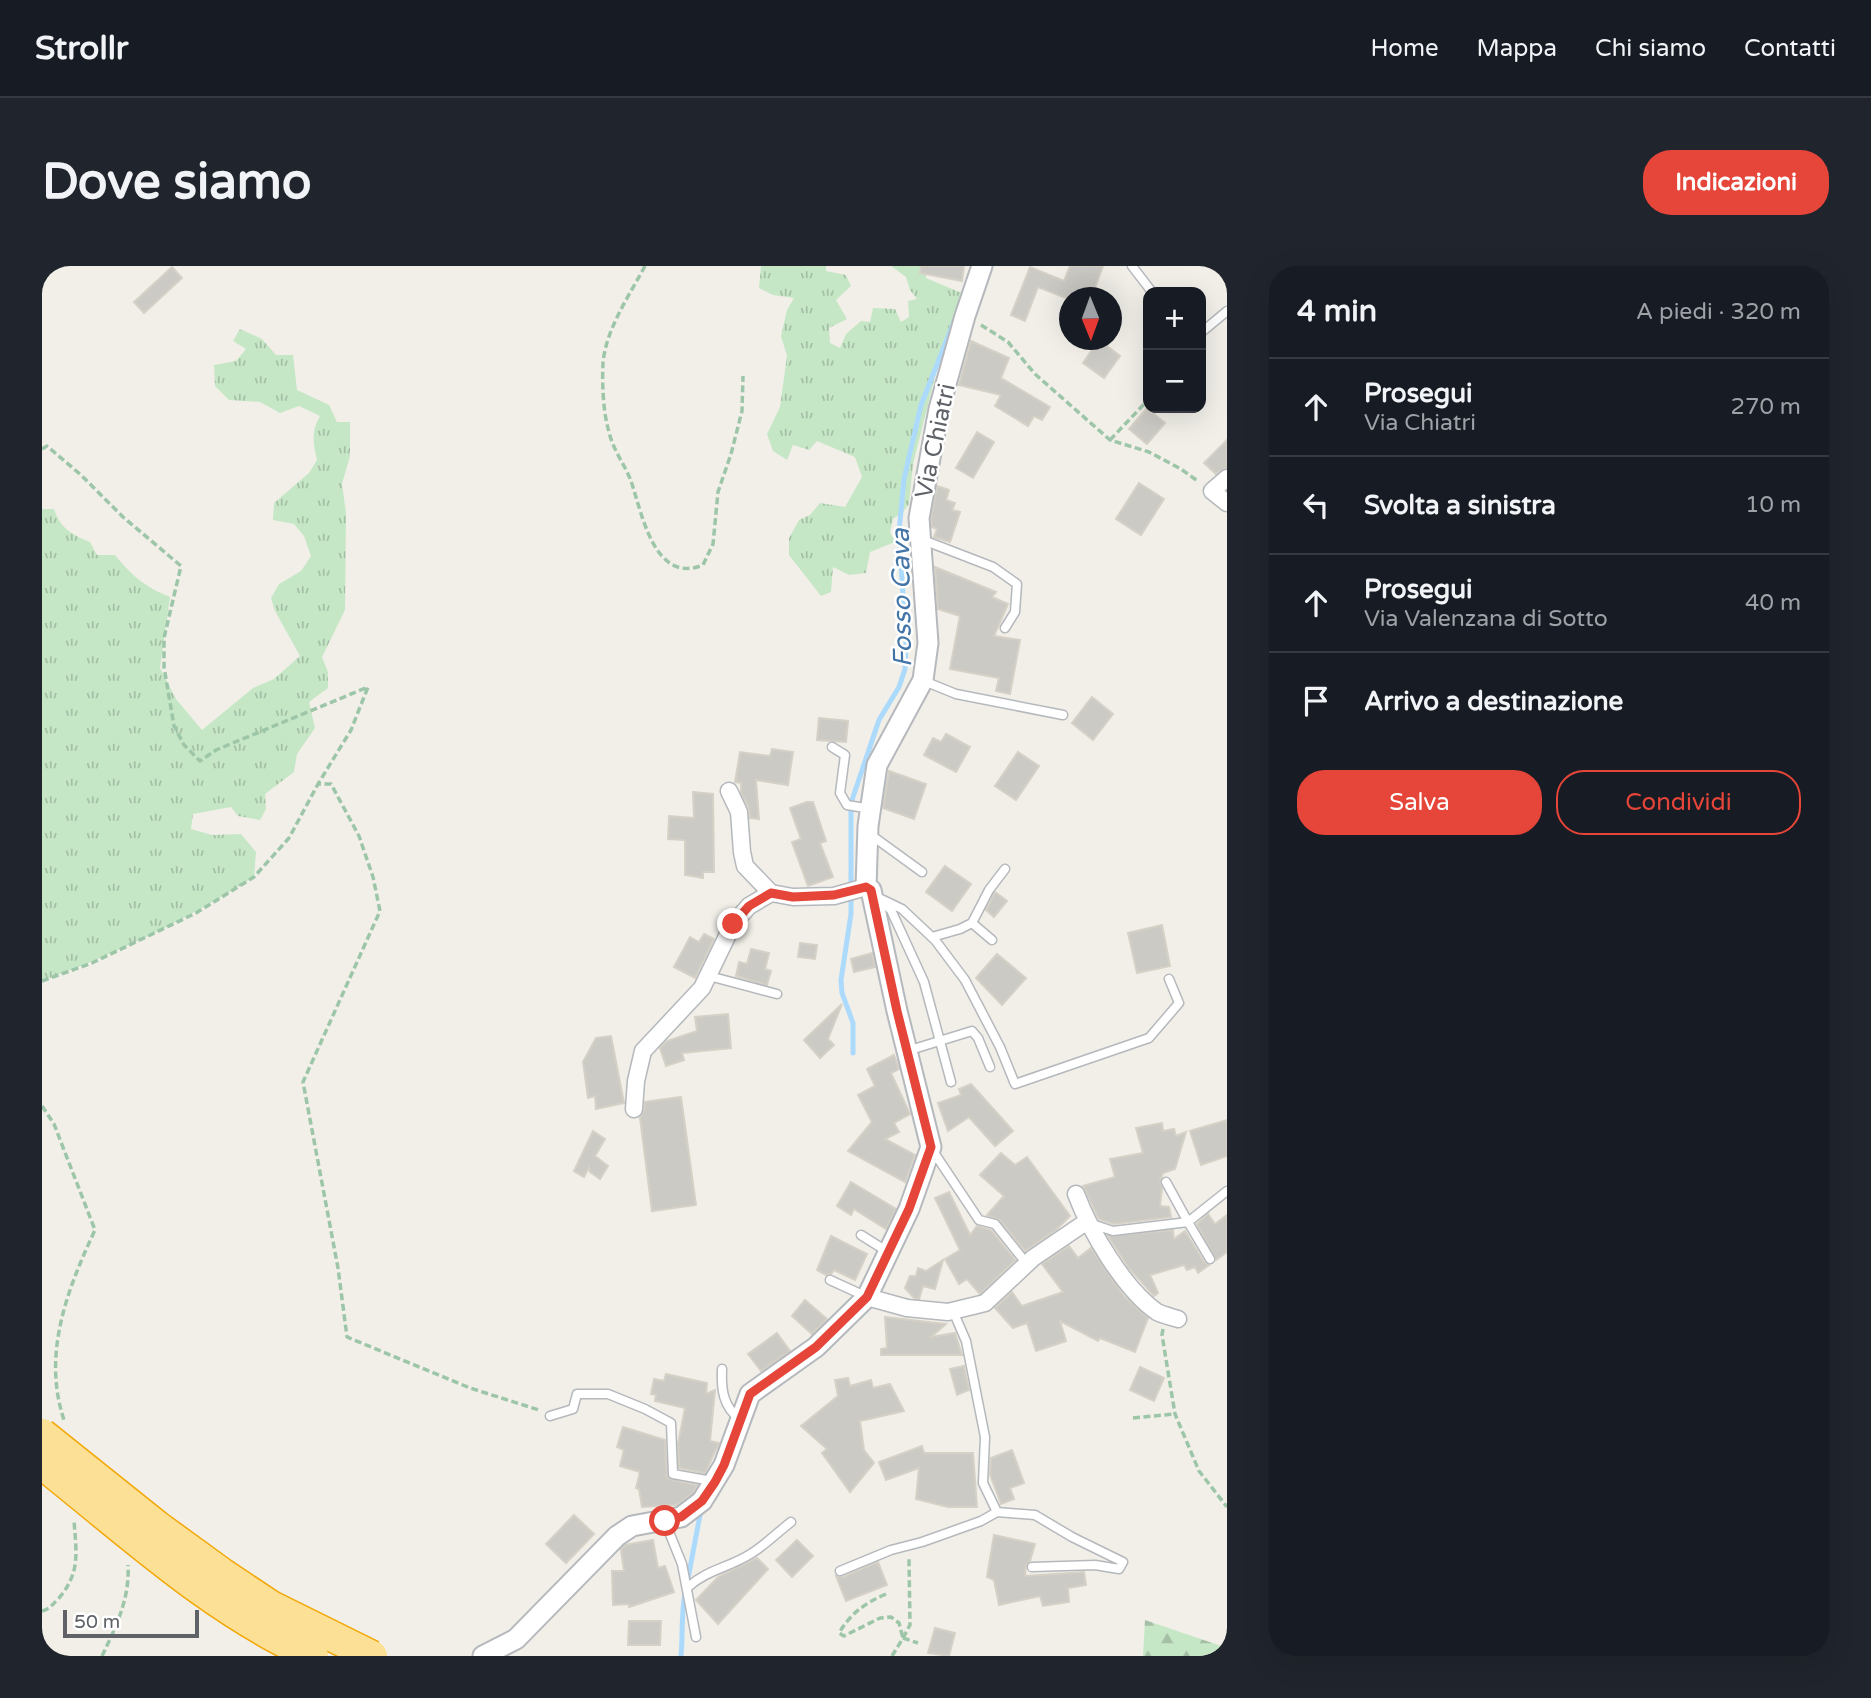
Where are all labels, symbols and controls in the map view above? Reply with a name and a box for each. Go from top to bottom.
text: Strollr [35,29,129,68]
text: Home [1371,34,1439,63]
text: Mappa [1477,34,1557,63]
text: Chi siamo [1595,34,1706,63]
text: Contatti [1744,34,1836,63]
button: Indicazioni [1643,150,1829,215]
text: Dove siamo [42,153,311,212]
north arrow [1059,287,1122,350]
map controls [1143,287,1206,413]
button: + [1143,287,1206,350]
text: 4 min [1297,293,1377,330]
text: A piedi · 320 m [1636,298,1801,326]
button: − [1143,350,1206,413]
text: Prosegui [1364,378,1473,409]
street label: Via Chiatri [909,381,962,501]
icon: ahead [1297,388,1335,426]
text: 270 m [1731,393,1801,421]
text: Via Chiatri [1364,409,1476,437]
icon: left [1297,486,1335,524]
text: Svolta a sinistra [1364,490,1556,521]
text: 10 m [1745,491,1801,519]
water label: Fosso Cava [885,527,918,668]
text: Prosegui [1364,574,1473,605]
icon: ahead [1297,584,1335,622]
text: 40 m [1745,589,1801,617]
text: Via Valenzana di Sotto [1364,605,1608,633]
icon: arrive [1297,682,1335,720]
text: Arrivo a destinazione [1364,686,1623,717]
button: Salva [1297,770,1542,835]
button: Condividi [1556,770,1801,835]
route end [717,908,748,939]
route start [649,1505,680,1536]
scale bar [63,1607,200,1639]
text: 50 m [74,1611,120,1633]

